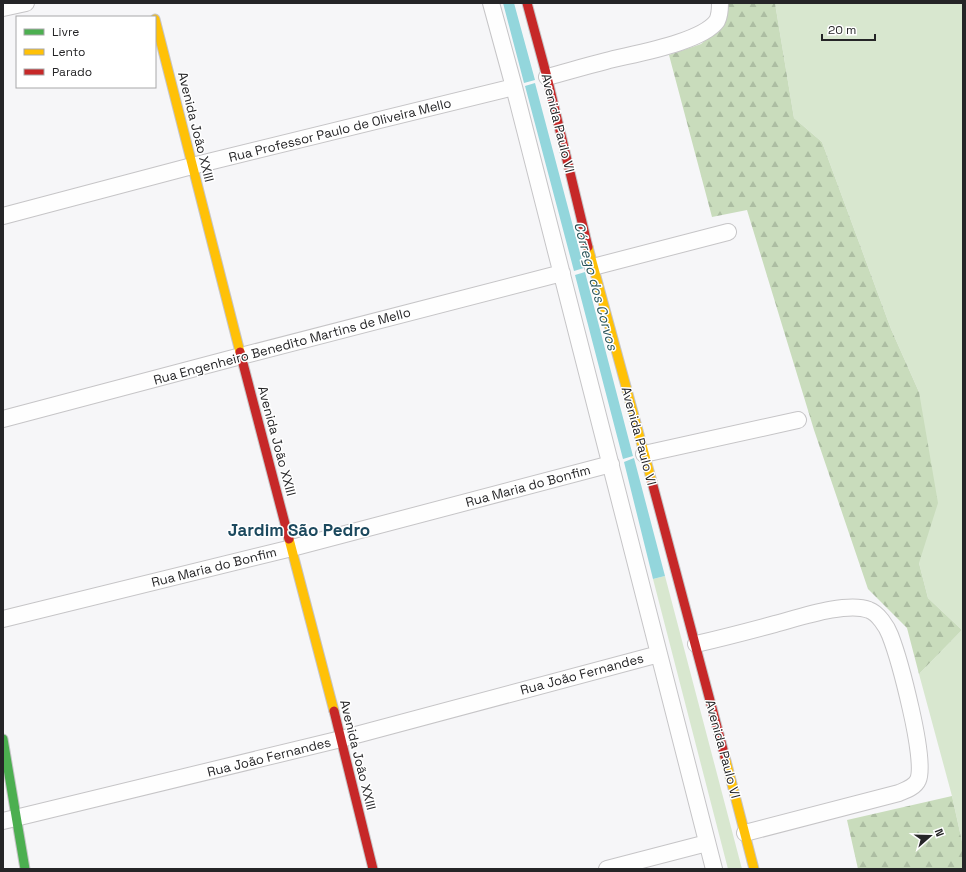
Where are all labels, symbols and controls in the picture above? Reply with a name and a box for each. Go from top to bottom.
legend [16,16,156,88]
scale bar [822,16,875,42]
text: 20 m [828,22,856,38]
text: Livre [52,24,79,40]
text: Lento [52,44,86,60]
text: Parado [52,64,92,80]
street label: Avenida João XXIII [174,70,218,184]
street label: Avenida Paulo VI [538,72,578,174]
street label: Rua Professor Paulo de Oliveira Mello [227,94,453,166]
water label: Córrego dos Corvos [570,220,622,353]
street label: Rua Engenheiro Benedito Martins de Mello [152,303,412,389]
street label: Avenida João XXIII [254,384,300,498]
street label: Avenida Paulo VI [618,385,660,487]
street label: Rua Maria do Bonfim [464,461,592,511]
district label: Jardim São Pedro [228,519,370,541]
street label: Rua Maria do Bonfim [150,543,278,591]
street label: Rua João Fernandes [518,649,646,699]
street label: Avenida João XXIII [336,698,380,812]
street label: Avenida Paulo VI [702,698,744,800]
street label: Rua João Fernandes [205,733,333,781]
north arrow [910,816,950,856]
text: N [932,827,947,838]

